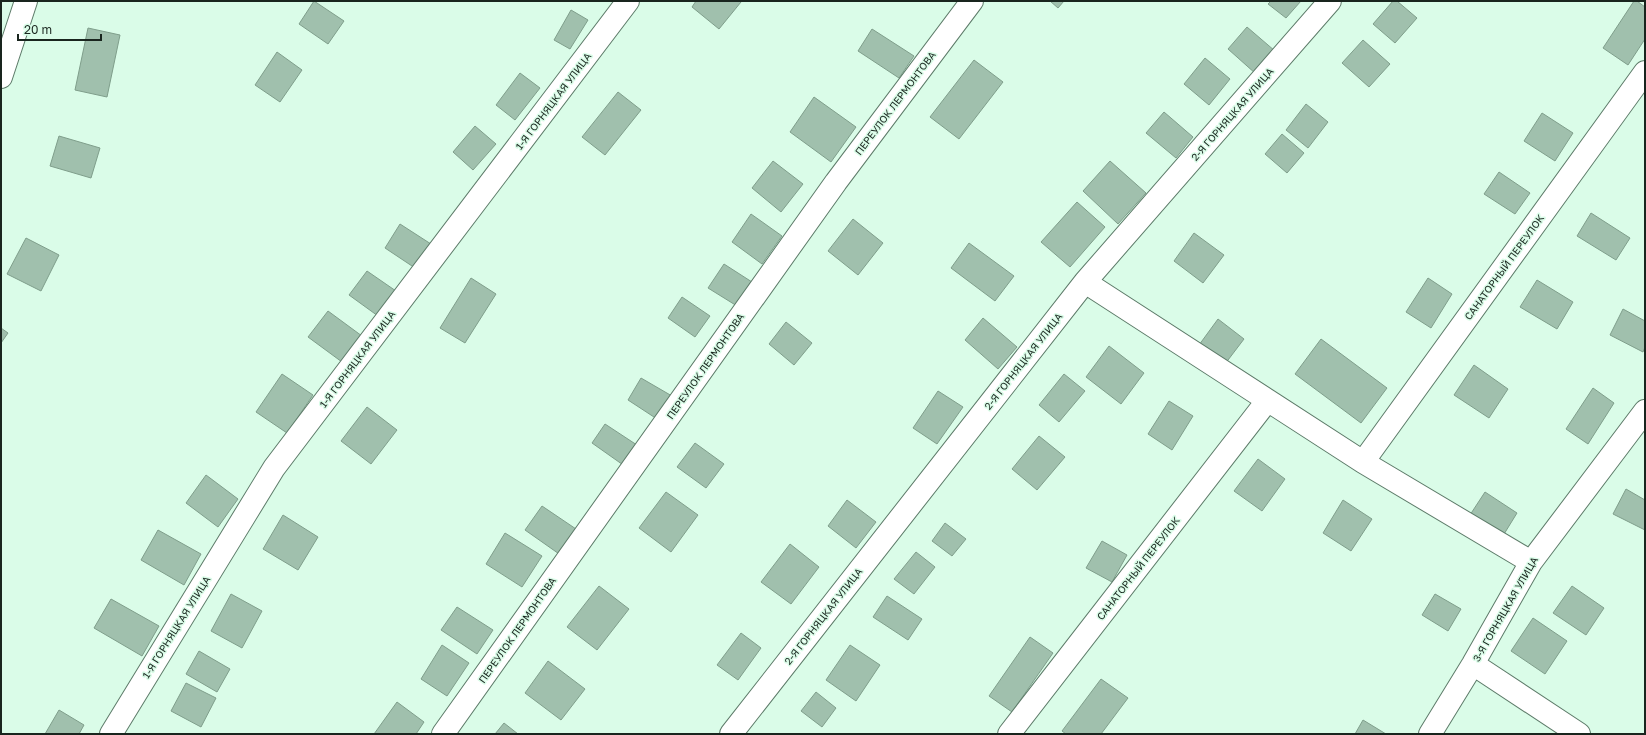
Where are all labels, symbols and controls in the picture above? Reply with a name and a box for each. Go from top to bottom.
scale bar [18,16,101,42]
text: 20 m [24,22,52,37]
street label: ПЕРЕУЛОК ЛЕРМОНТОВА [852,49,938,157]
street label: 1-Я ГОРНЯЦКАЯ УЛИЦА [513,50,594,152]
street label: 2-Я ГОРНЯЦКАЯ УЛИЦА [1188,65,1276,163]
street label: САНАТОРНЫЙ ПЕРЕУЛОК [1462,212,1546,322]
street label: 1-Я ГОРНЯЦКАЯ УЛИЦА [317,308,398,410]
street label: 2-Я ГОРНЯЦКАЯ УЛИЦА [982,310,1065,412]
street label: ПЕРЕУЛОК ЛЕРМОНТОВА [664,311,746,421]
street label: САНАТОРНЫЙ ПЕРЕУЛОК [1094,514,1182,622]
street label: 3-Я ГОРНЯЦКАЯ УЛИЦА [1470,554,1540,664]
street label: 2-Я ГОРНЯЦКАЯ УЛИЦА [782,565,865,667]
street label: 1-Я ГОРНЯЦКАЯ УЛИЦА [140,573,213,680]
street label: ПЕРЕУЛОК ЛЕРМОНТОВА [476,575,558,685]

